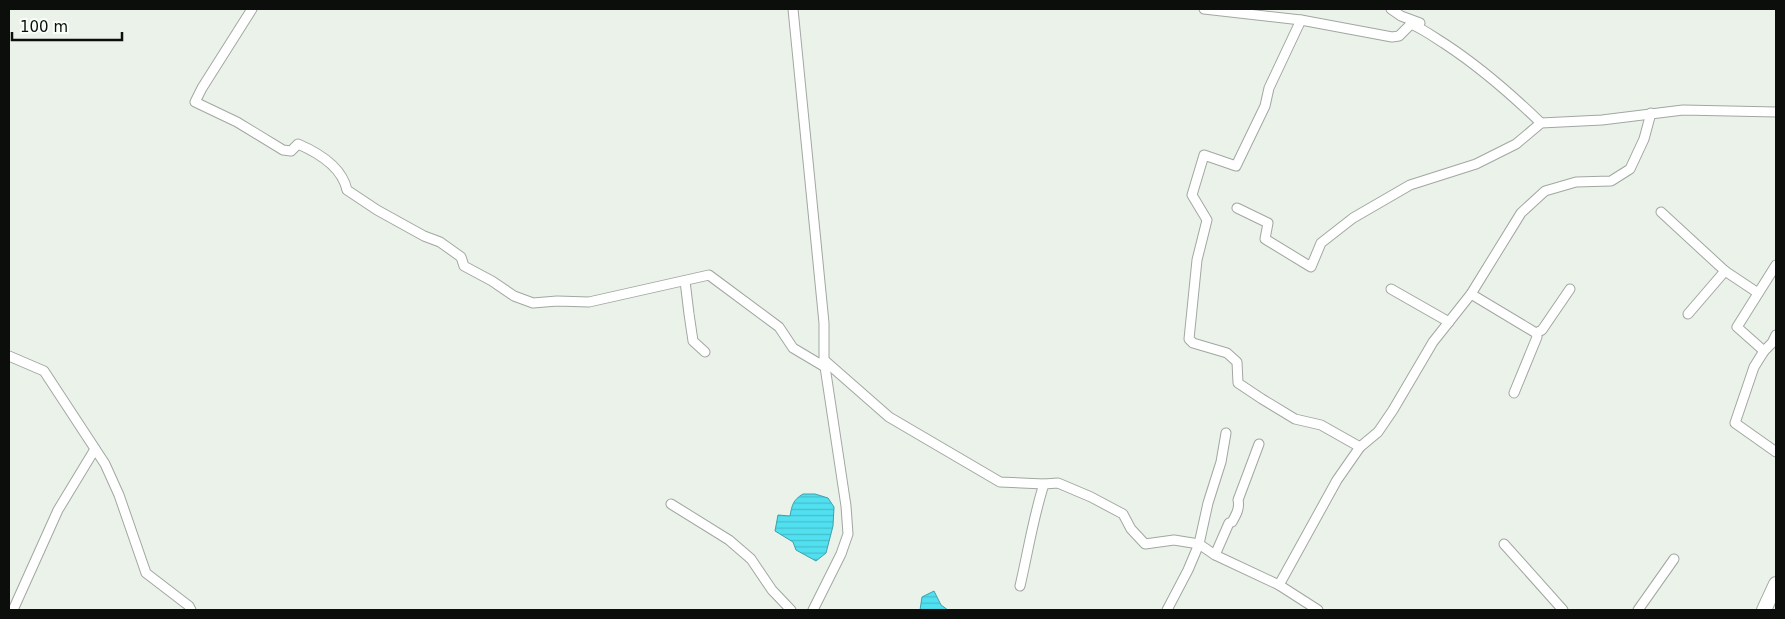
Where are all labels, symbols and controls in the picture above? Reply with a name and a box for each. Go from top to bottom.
scale bar [12,10,122,42]
text: 100 m [20,18,68,36]

